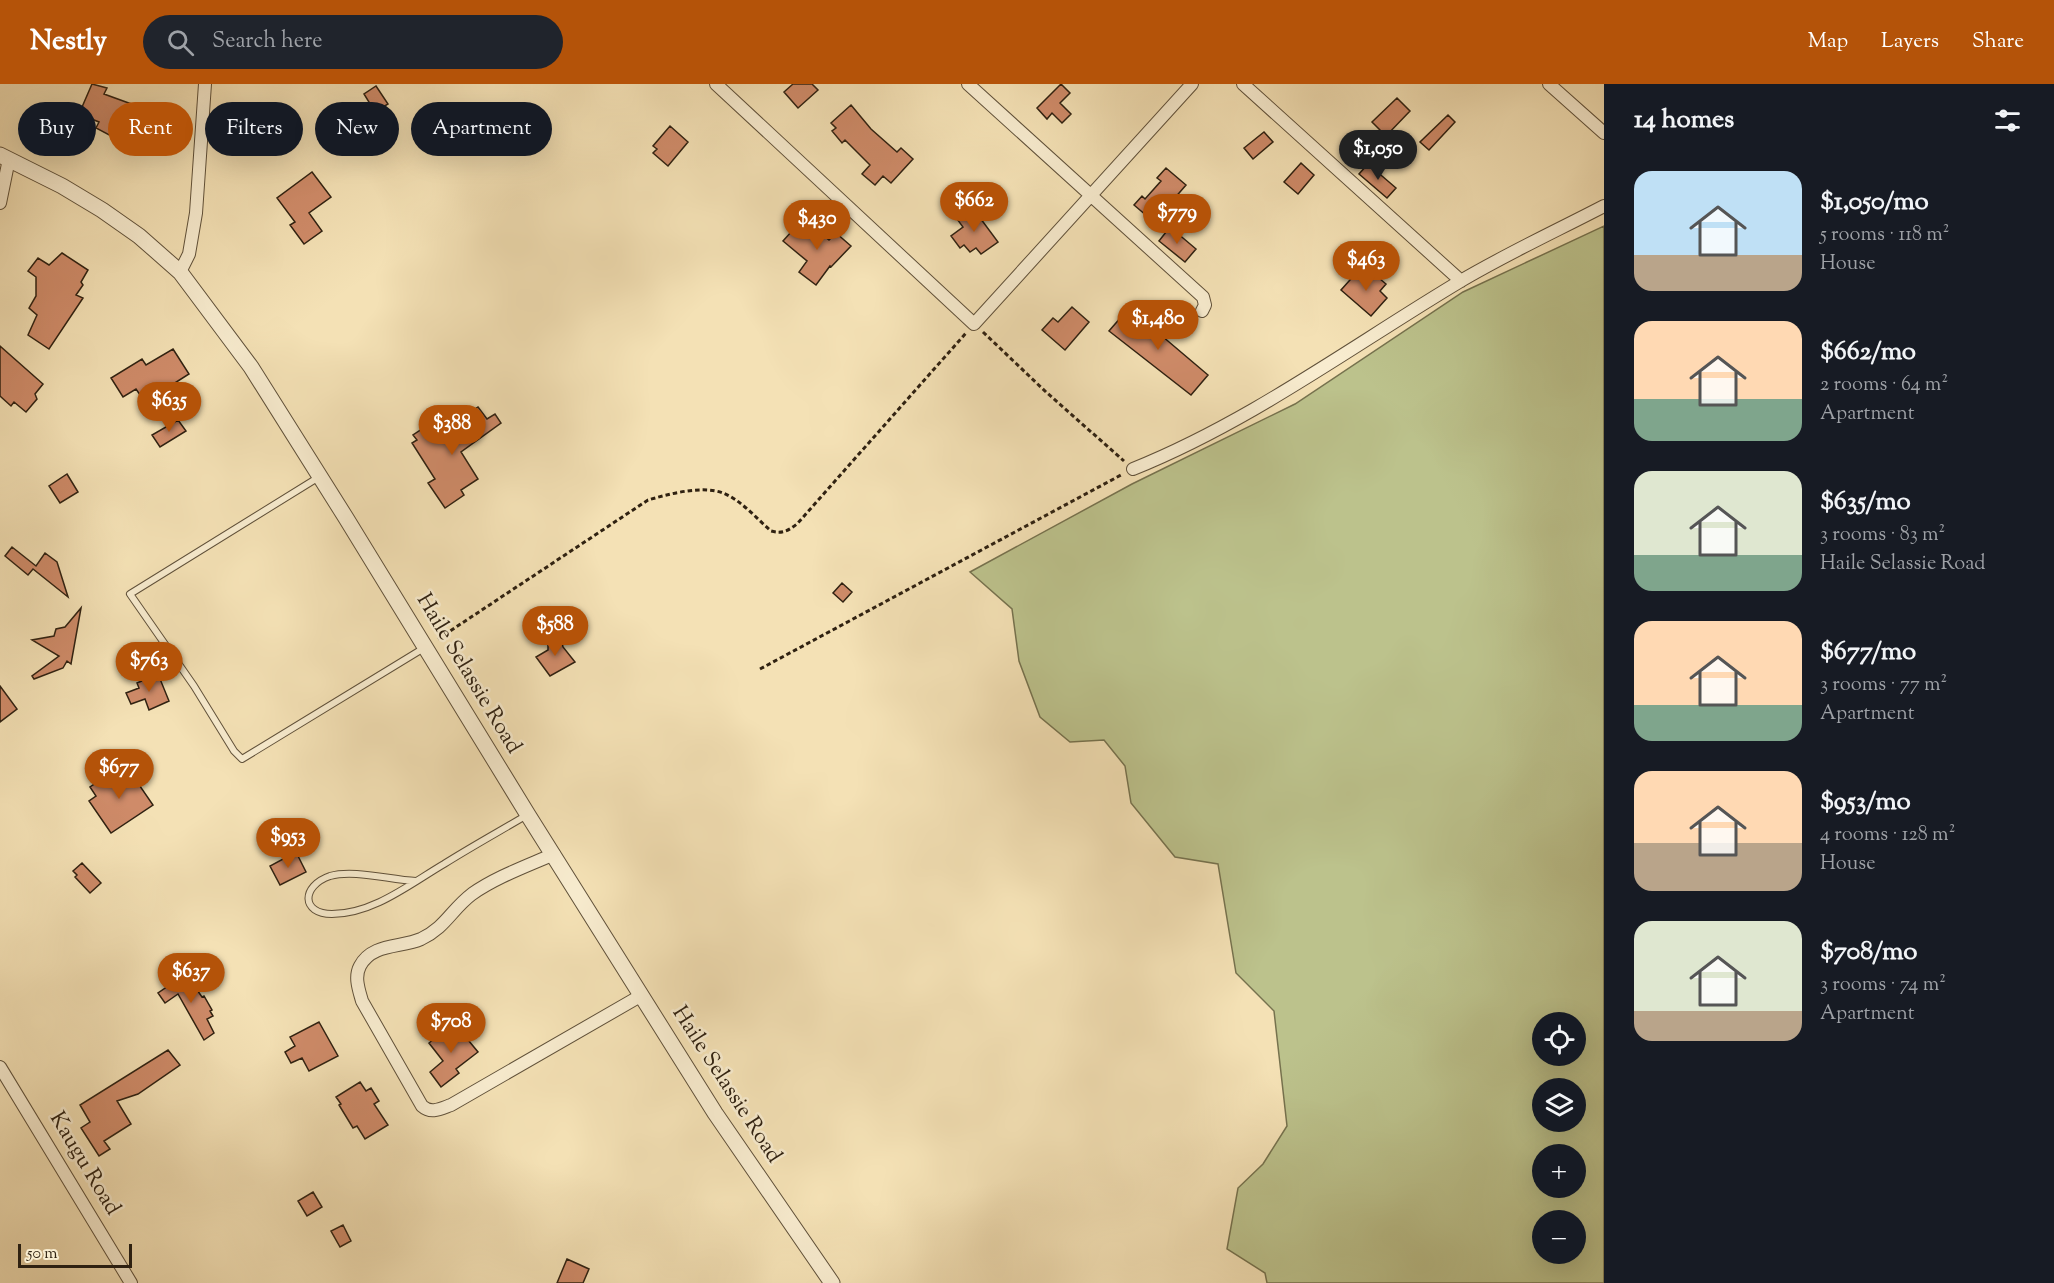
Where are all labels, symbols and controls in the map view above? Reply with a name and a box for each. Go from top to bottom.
search box [143,15,563,69]
text: Nestly [30,22,107,62]
icon: search [164,26,197,59]
text: Search here [212,26,322,58]
text: Map [1808,27,1848,57]
text: Layers [1881,27,1939,57]
text: Share [1972,27,2024,57]
chip: Buy [18,102,96,156]
chip: Rent [108,102,193,156]
chip: Filters [205,102,303,156]
chip: New [315,102,399,156]
chip: Apartment [411,102,552,156]
text: 14 homes [1634,102,1734,139]
icon: filters [1991,104,2024,137]
pin: $1,050 [1329,130,1427,181]
text: $1,050 [1353,135,1403,164]
pin: $662 [938,182,1010,233]
text: $1,050/mo [1820,184,1929,221]
text: $662 [954,187,994,216]
pin: $779 [1141,194,1213,245]
icon: home [1682,195,1754,267]
text: $779 [1157,199,1197,228]
pin: $430 [781,200,853,251]
text: $430 [797,205,837,234]
text: 5 rooms · 118 m² [1820,221,1950,250]
pin: $463 [1330,241,1402,292]
text: $463 [1347,246,1385,275]
text: House [1820,250,1875,279]
pin: $1,480 [1109,300,1207,351]
text: $1,480 [1131,305,1185,334]
text: $662/mo [1820,334,1916,371]
icon: home [1682,345,1754,417]
text: 2 rooms · 64 m² [1820,371,1948,400]
pin: $635 [133,382,205,433]
text: $635 [151,387,187,416]
text: Apartment [1820,400,1915,429]
pin: $388 [416,405,488,456]
text: $388 [433,410,471,439]
text: $635/mo [1820,484,1911,521]
icon: home [1682,495,1754,567]
text: 3 rooms · 83 m² [1820,521,1945,550]
text: Haile Selassie Road [1820,550,1985,579]
street label: Haile Selassie Road [407,588,529,760]
pin: $588 [519,606,591,657]
text: $588 [536,611,574,640]
text: $677/mo [1820,634,1916,671]
pin: $763 [113,642,185,693]
icon: home [1682,645,1754,717]
text: $763 [130,647,168,676]
text: 3 rooms · 77 m² [1820,671,1947,700]
text: Apartment [1820,700,1915,729]
pin: $677 [83,749,155,800]
text: $677 [99,754,139,783]
text: $953/mo [1820,784,1911,821]
icon: home [1682,795,1754,867]
pin: $953 [252,818,324,869]
text: 4 rooms · 128 m² [1820,821,1955,850]
text: $953 [270,823,306,852]
text: House [1820,850,1875,879]
text: $708/mo [1820,934,1917,971]
icon: home [1682,945,1754,1017]
pin: $637 [155,953,227,1004]
text: $637 [172,958,210,987]
text: 3 rooms · 74 m² [1820,971,1946,1000]
street label: Haile Selassie Road [663,1000,789,1170]
text: Apartment [1820,1000,1915,1029]
pin: $708 [415,1003,487,1054]
text: $708 [431,1008,471,1037]
map controls [1532,1012,1586,1264]
button: locate [1532,1012,1586,1066]
button: layers [1532,1078,1586,1132]
street label: Kaugu Road [40,1106,128,1222]
button: + [1532,1144,1586,1198]
button: − [1532,1210,1586,1264]
scale bar [18,1241,132,1268]
text: 50 m [27,1243,58,1266]

